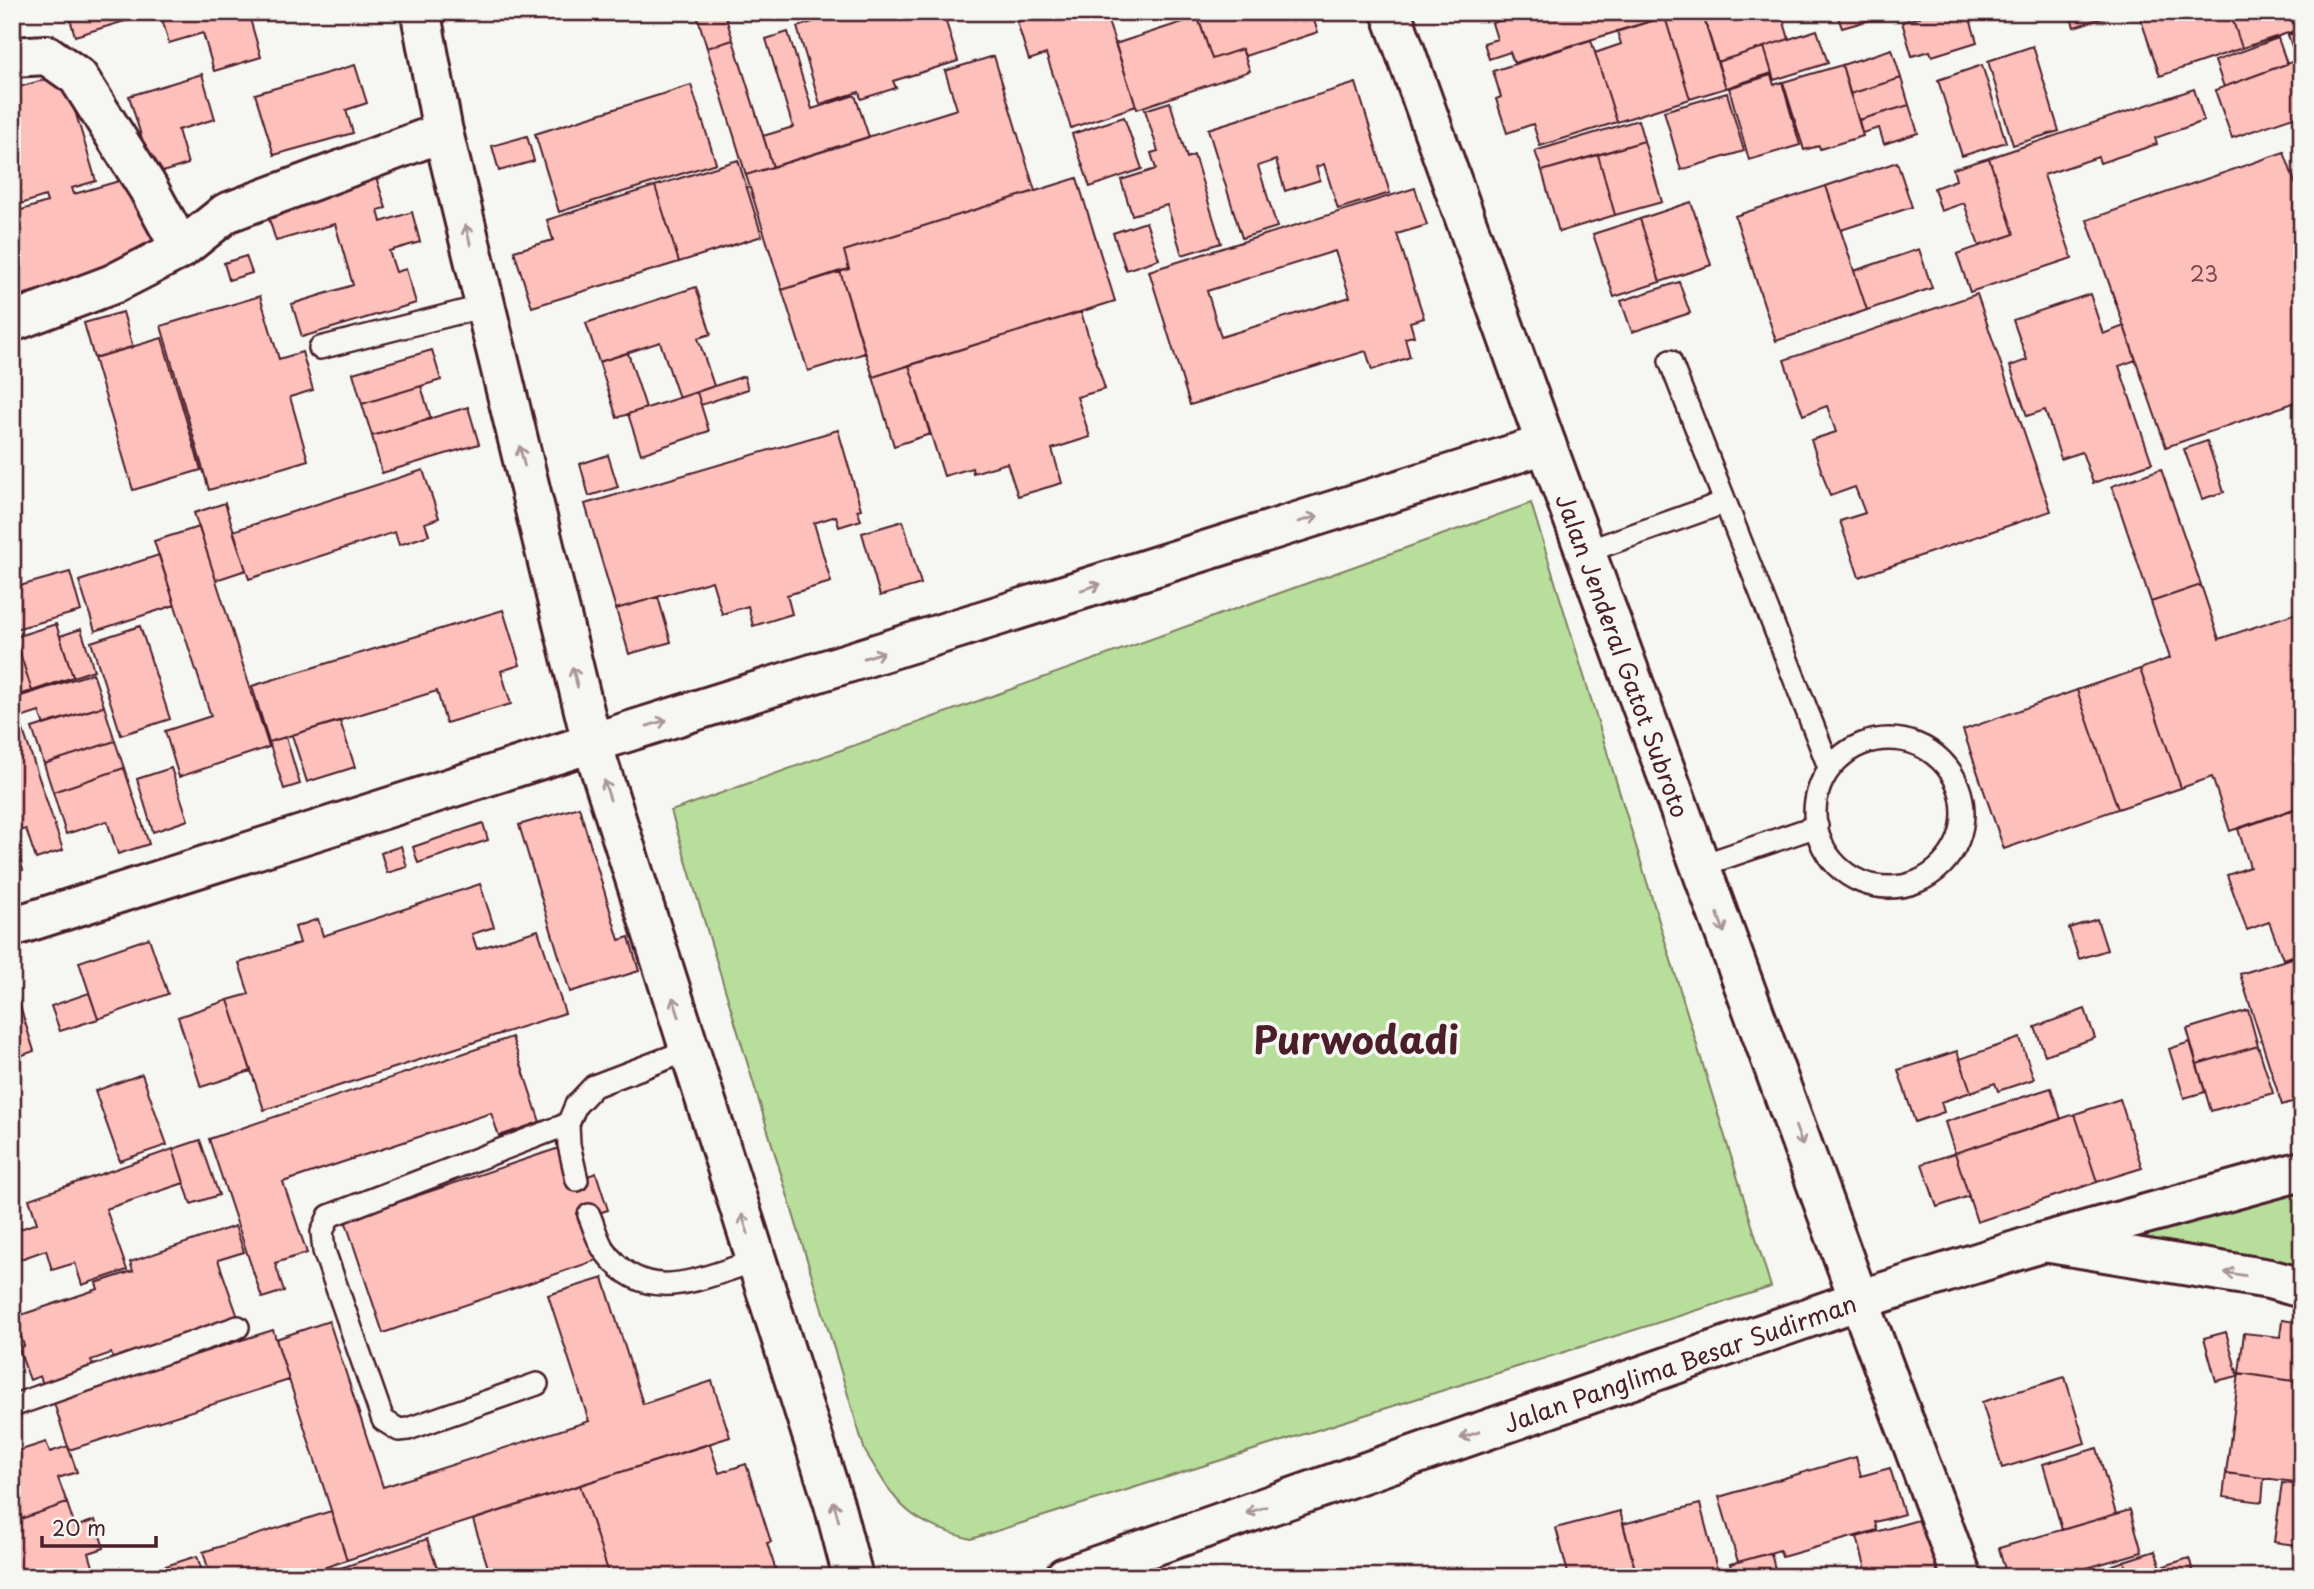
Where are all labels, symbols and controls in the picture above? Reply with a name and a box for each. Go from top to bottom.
one-way arrow [461,224,474,247]
house number: 23 [2190,257,2218,289]
one-way arrow [514,445,528,468]
street label: Jalan Jenderal Gatot Subroto [1548,488,1699,822]
one-way arrow [1297,511,1319,524]
one-way arrow [1080,579,1102,592]
one-way arrow [862,647,884,660]
one-way arrow [568,666,582,689]
one-way arrow [645,715,667,728]
one-way arrow [599,780,612,802]
one-way arrow [1715,911,1728,933]
one-way arrow [668,996,681,1018]
district label: Purwodadi [1253,1010,1459,1067]
one-way arrow [1794,1125,1806,1147]
one-way arrow [737,1213,750,1235]
one-way arrow [2224,1267,2247,1280]
street label: Jalan Panglima Besar Sudirman [1498,1284,1861,1441]
one-way arrow [1460,1430,1482,1442]
one-way arrow [828,1500,841,1522]
scale bar [42,1505,156,1549]
one-way arrow [1245,1505,1267,1517]
text: 20 m [52,1511,106,1543]

